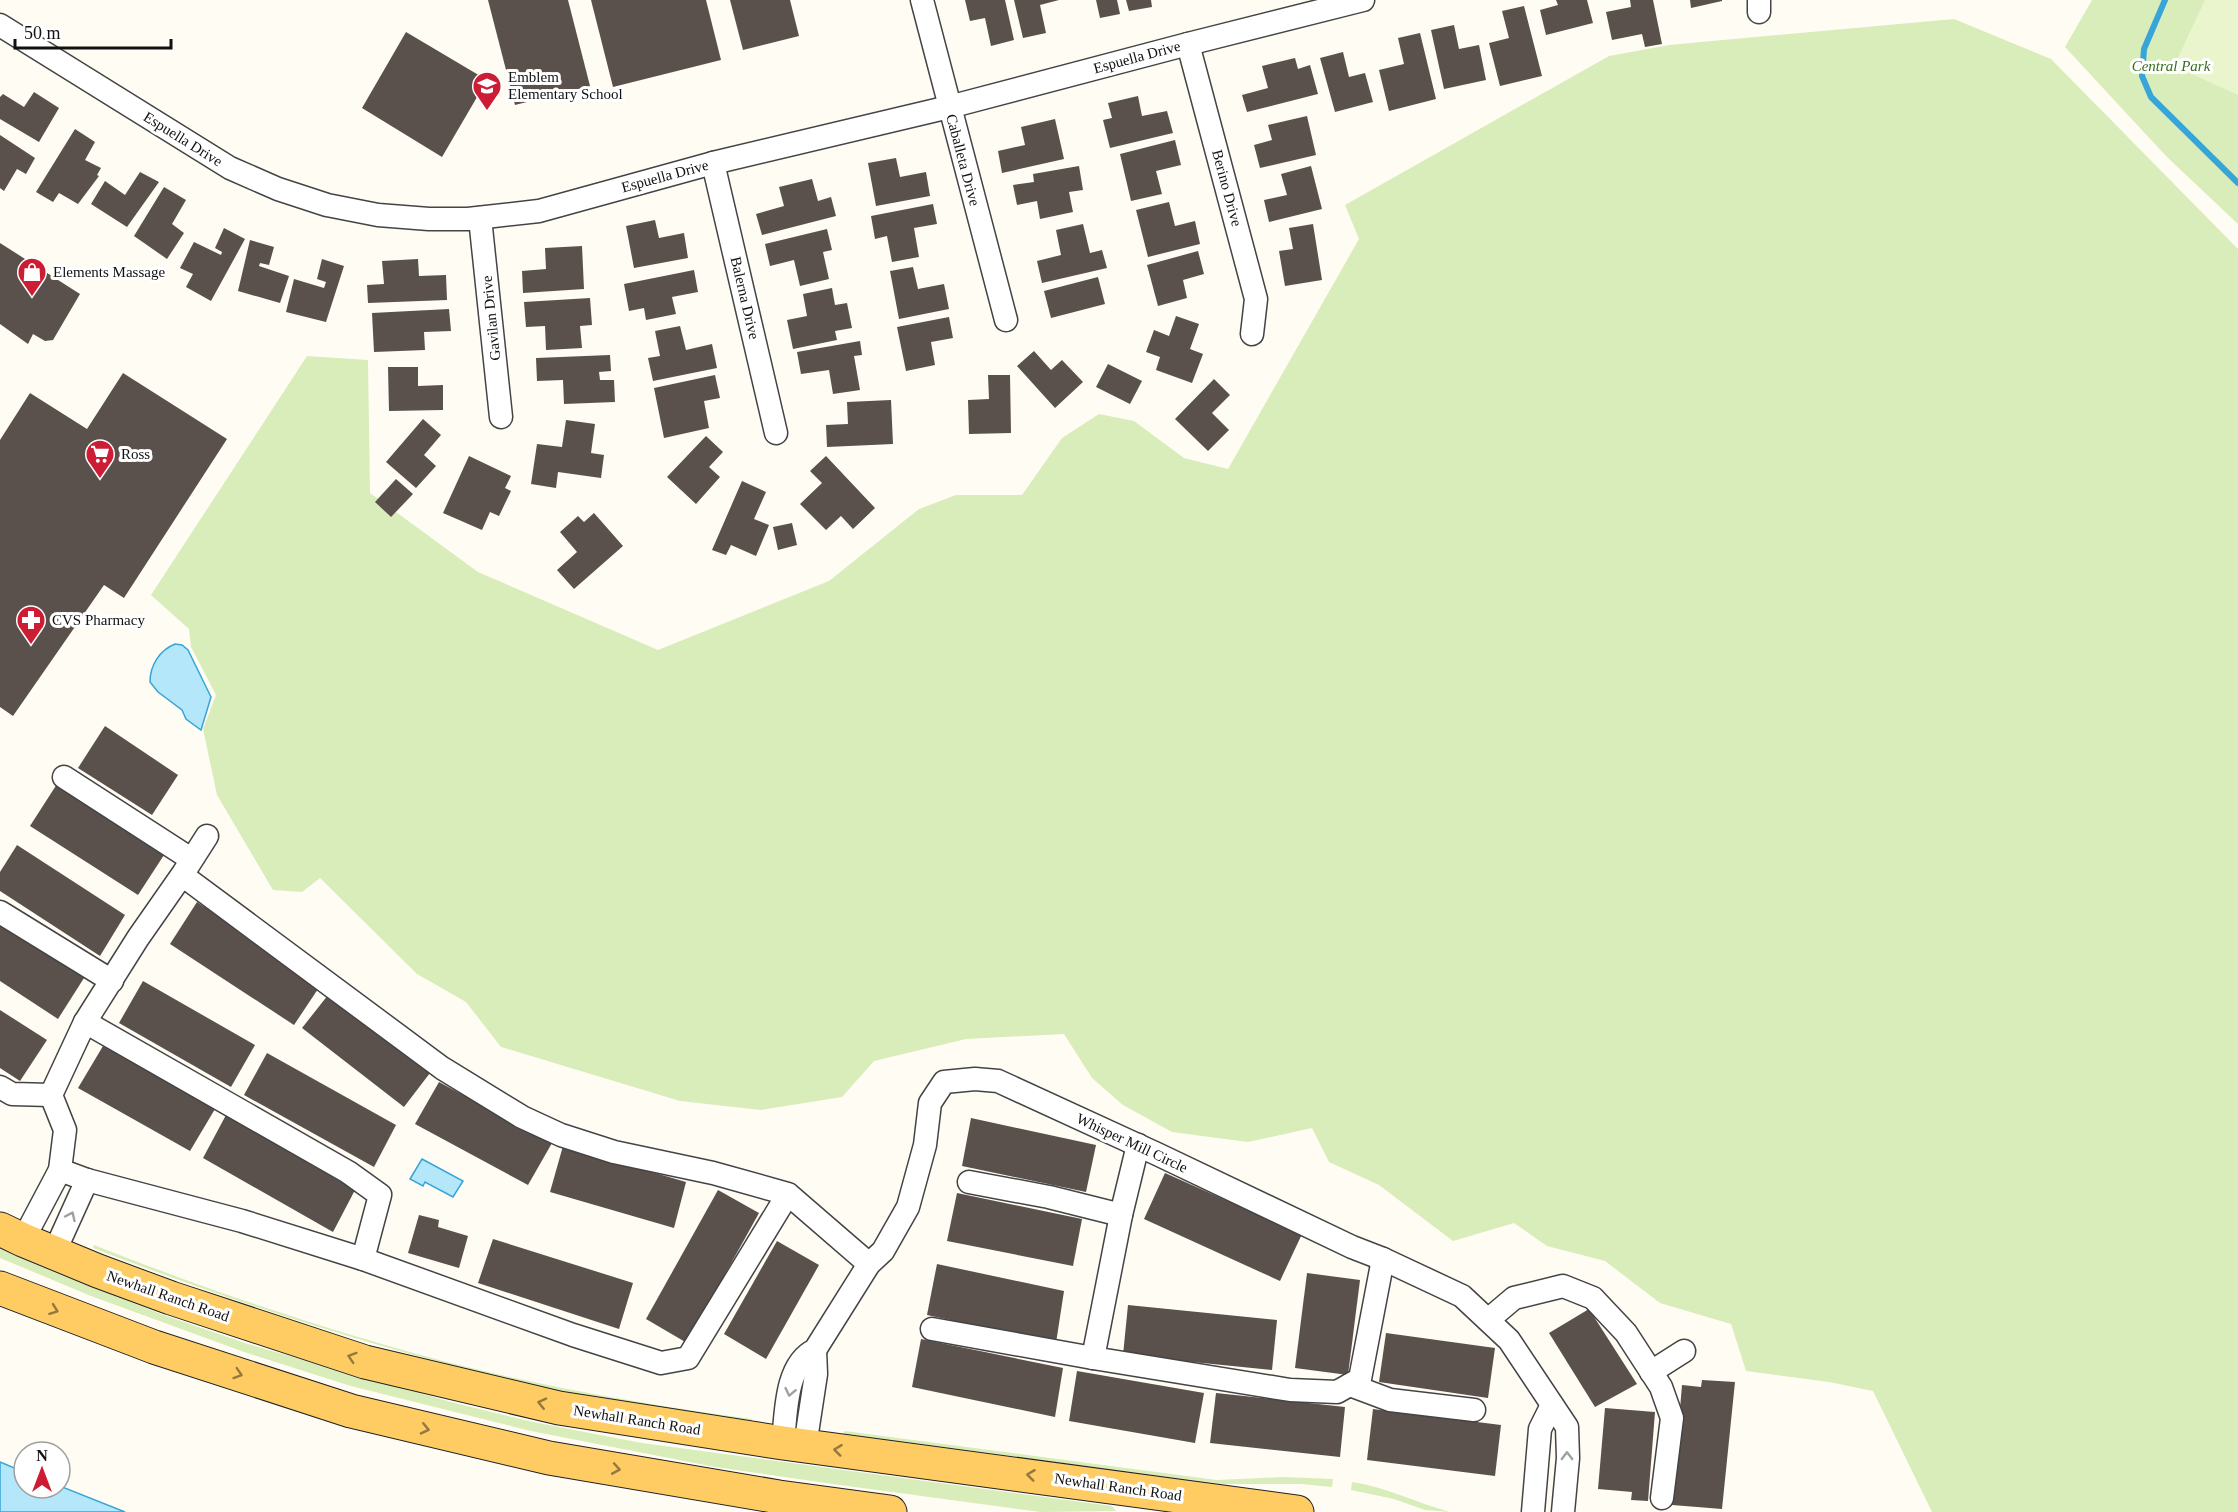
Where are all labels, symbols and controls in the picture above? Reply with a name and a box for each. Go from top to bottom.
scale bar [15,12,171,50]
text: 50 m [24,23,61,43]
street label: Espuella Drive [1092,38,1183,76]
park label: Central Park [2132,58,2211,74]
place label: Emblem Elementary School [508,69,623,102]
school or university icon: Emblem Elementary School [471,70,503,112]
street label: Espuella Drive [141,108,225,170]
street label: Caballeta Drive [943,112,983,208]
street label: Berino Drive [1209,148,1245,228]
street label: Espuella Drive [620,157,711,195]
street label: Balerna Drive [728,255,762,341]
shop icon: Elements Massage [16,256,48,298]
place label: Elements Massage [53,264,165,280]
street label: Gavilan Drive [479,274,503,361]
supermarket icon: Ross [84,438,116,480]
place label: Ross [121,446,150,462]
pharmacy icon: CVS Pharmacy [15,604,47,646]
place label: CVS Pharmacy [52,612,145,628]
street label: Whisper Mill Circle [1074,1110,1190,1176]
one-way arrow [63,1212,75,1223]
street label: Newhall Ranch Road [105,1268,232,1325]
one-way arrow [48,1302,59,1315]
one-way arrow [347,1352,358,1365]
one-way arrow [232,1367,243,1379]
one-way arrow [784,1387,797,1397]
one-way arrow [537,1398,547,1411]
street label: Newhall Ranch Road [572,1402,702,1438]
one-way arrow [420,1421,430,1434]
north arrow [12,1440,72,1500]
one-way arrow [833,1444,842,1457]
text: N [36,1447,48,1464]
one-way arrow [1561,1452,1574,1461]
one-way arrow [611,1463,621,1475]
one-way arrow [1027,1470,1036,1482]
street label: Newhall Ranch Road [1053,1470,1183,1504]

